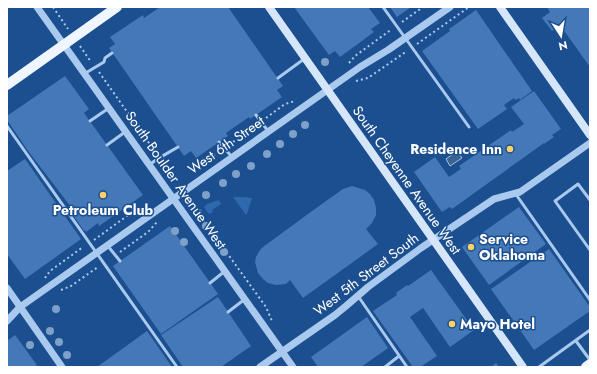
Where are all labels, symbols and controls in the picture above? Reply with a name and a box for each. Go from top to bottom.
north arrow [541,16,581,56]
text: N [557,37,569,55]
street label: South Cheyenne Avenue West [348,102,466,259]
street label: South Boulder Avenue West [121,107,232,254]
street label: West 6th Street [184,111,269,179]
place label: Residence Inn [410,139,502,159]
marker: Residence Inn [505,144,515,154]
marker: Petroleum Club [98,190,108,200]
place label: Petroleum Club [53,200,154,220]
street label: West 5th Street South [309,228,423,320]
place label: Service Oklahoma [479,229,545,265]
marker: Service Oklahoma [466,242,476,252]
place label: Mayo Hotel [460,314,535,334]
marker: Mayo Hotel [447,319,457,329]

